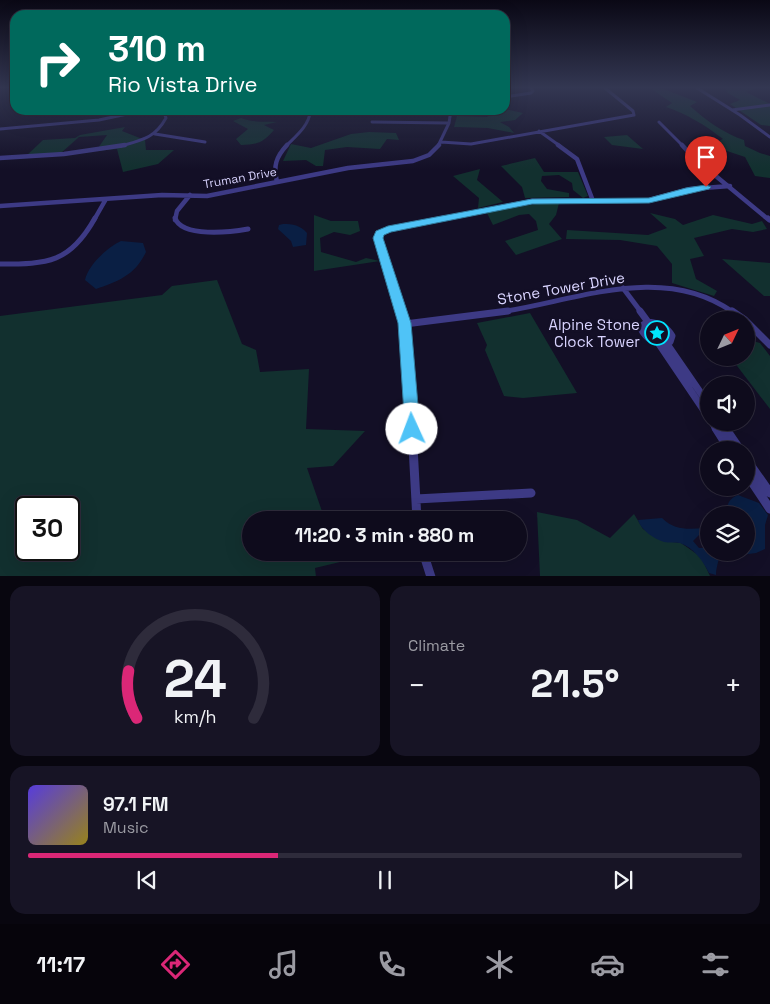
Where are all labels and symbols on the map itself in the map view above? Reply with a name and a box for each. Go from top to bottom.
pin [685,136,727,187]
street label: Truman Drive [202,164,278,192]
street label: Stone Tower Drive [496,267,626,309]
north arrow [700,311,755,366]
place label: Alpine Stone Clock Tower [548,315,640,351]
place icon: Alpine Stone Clock Tower [644,320,670,346]
position arrow [385,402,437,454]
speed limit sign: 30 [15,496,80,561]

